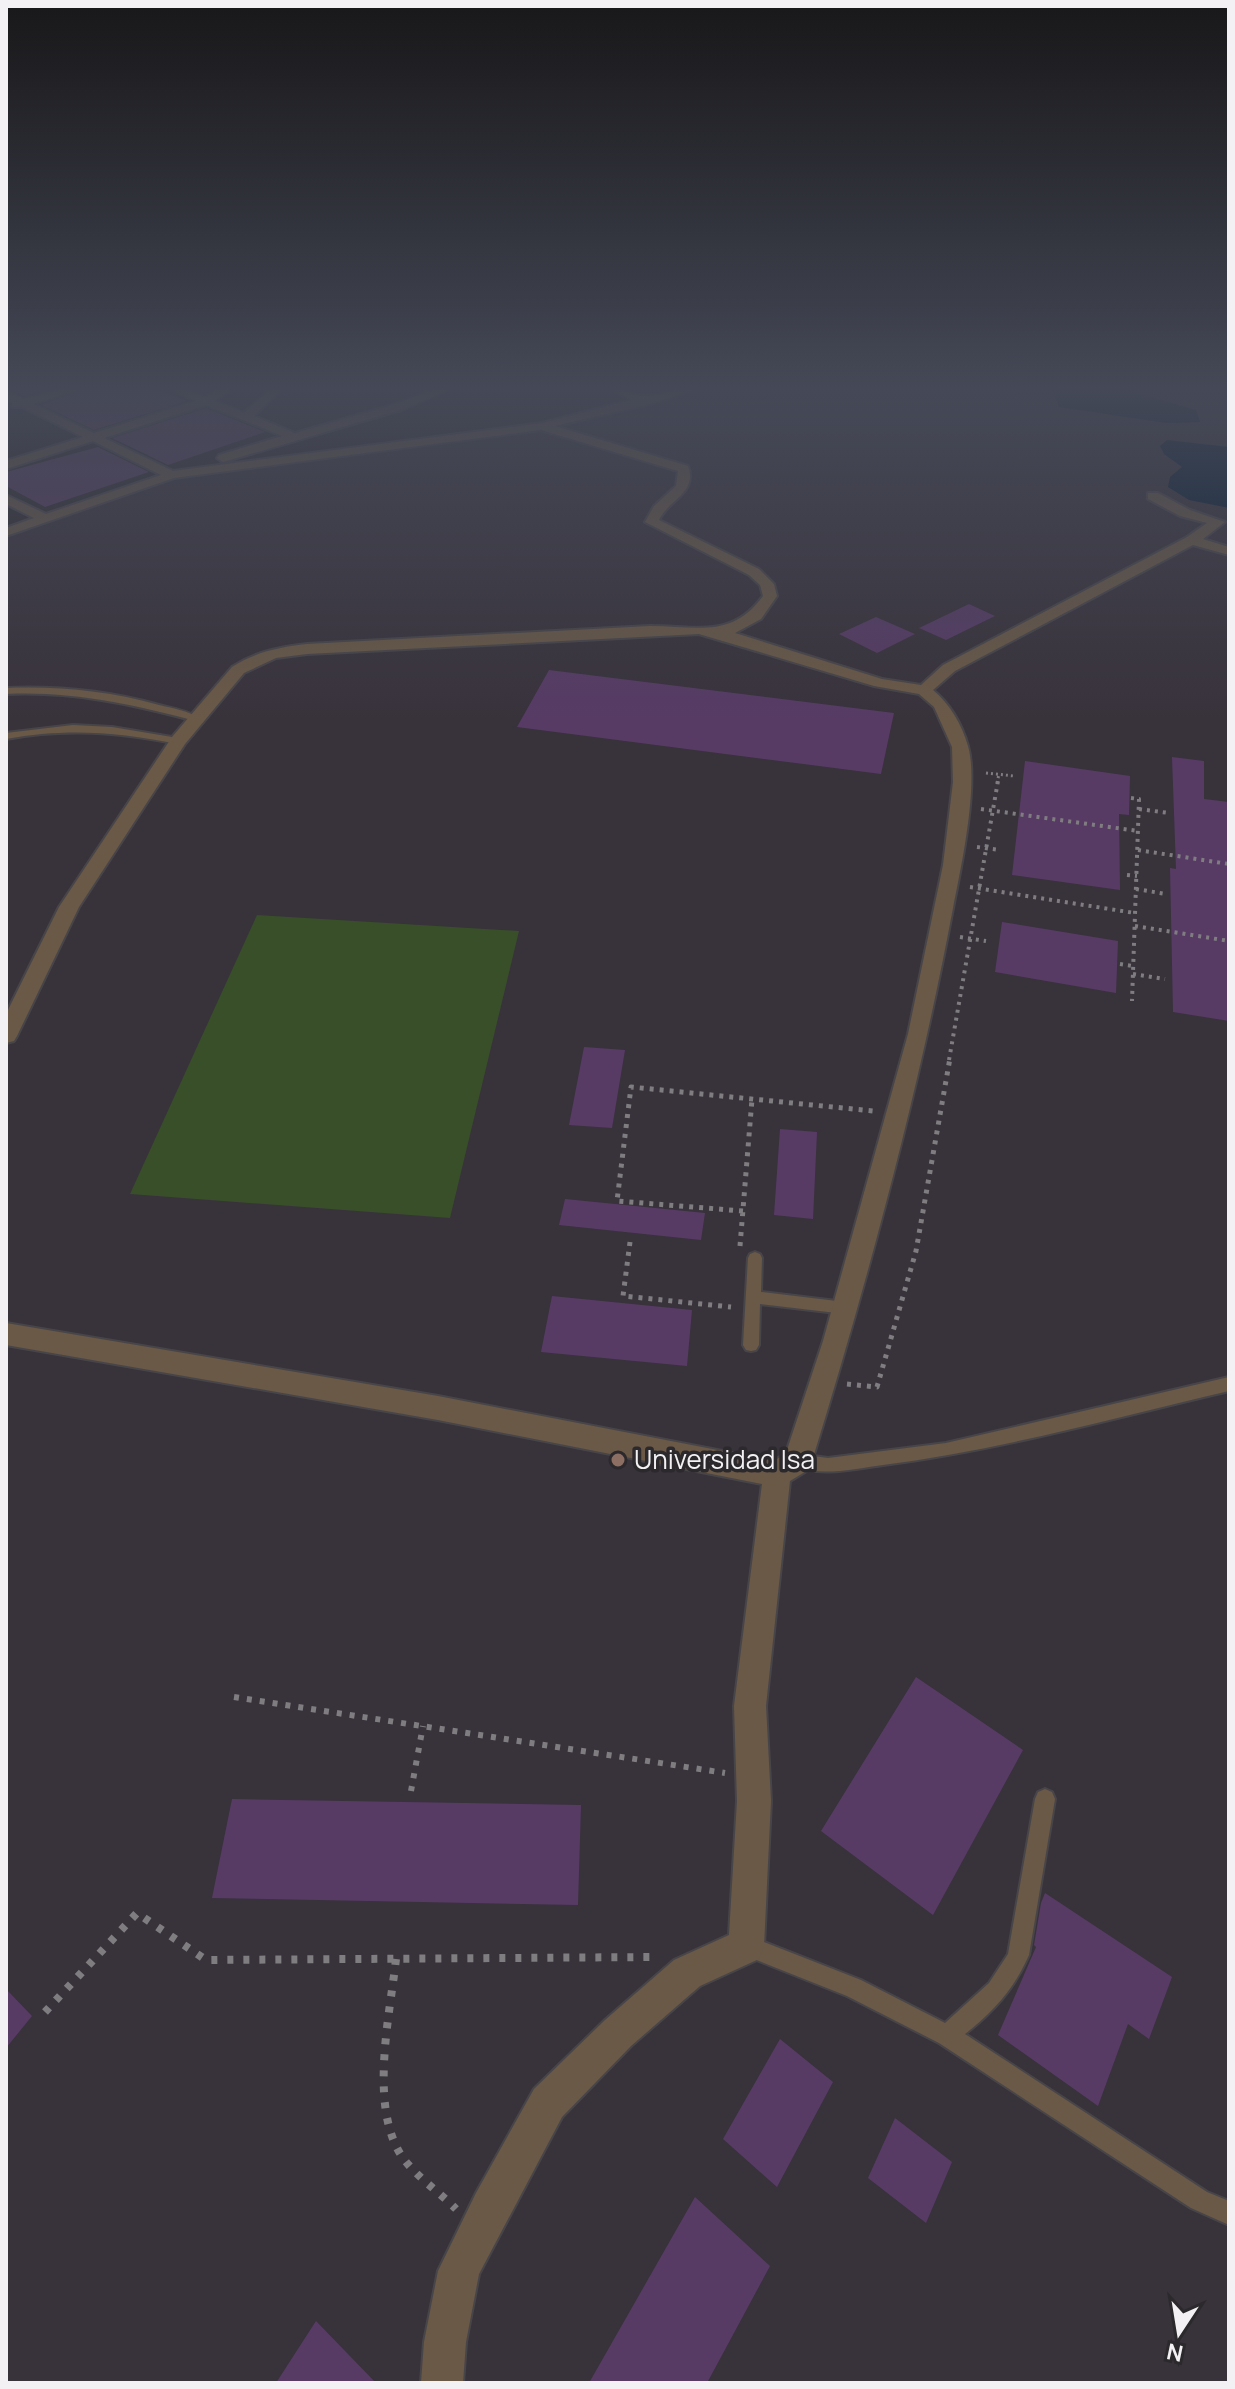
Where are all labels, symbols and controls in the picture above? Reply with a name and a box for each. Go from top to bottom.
place label: Universidad Isa [634,1441,815,1477]
marker: Universidad Isa [609,1451,627,1469]
north arrow [1139,2293,1219,2373]
text: N [1164,2336,1186,2369]

